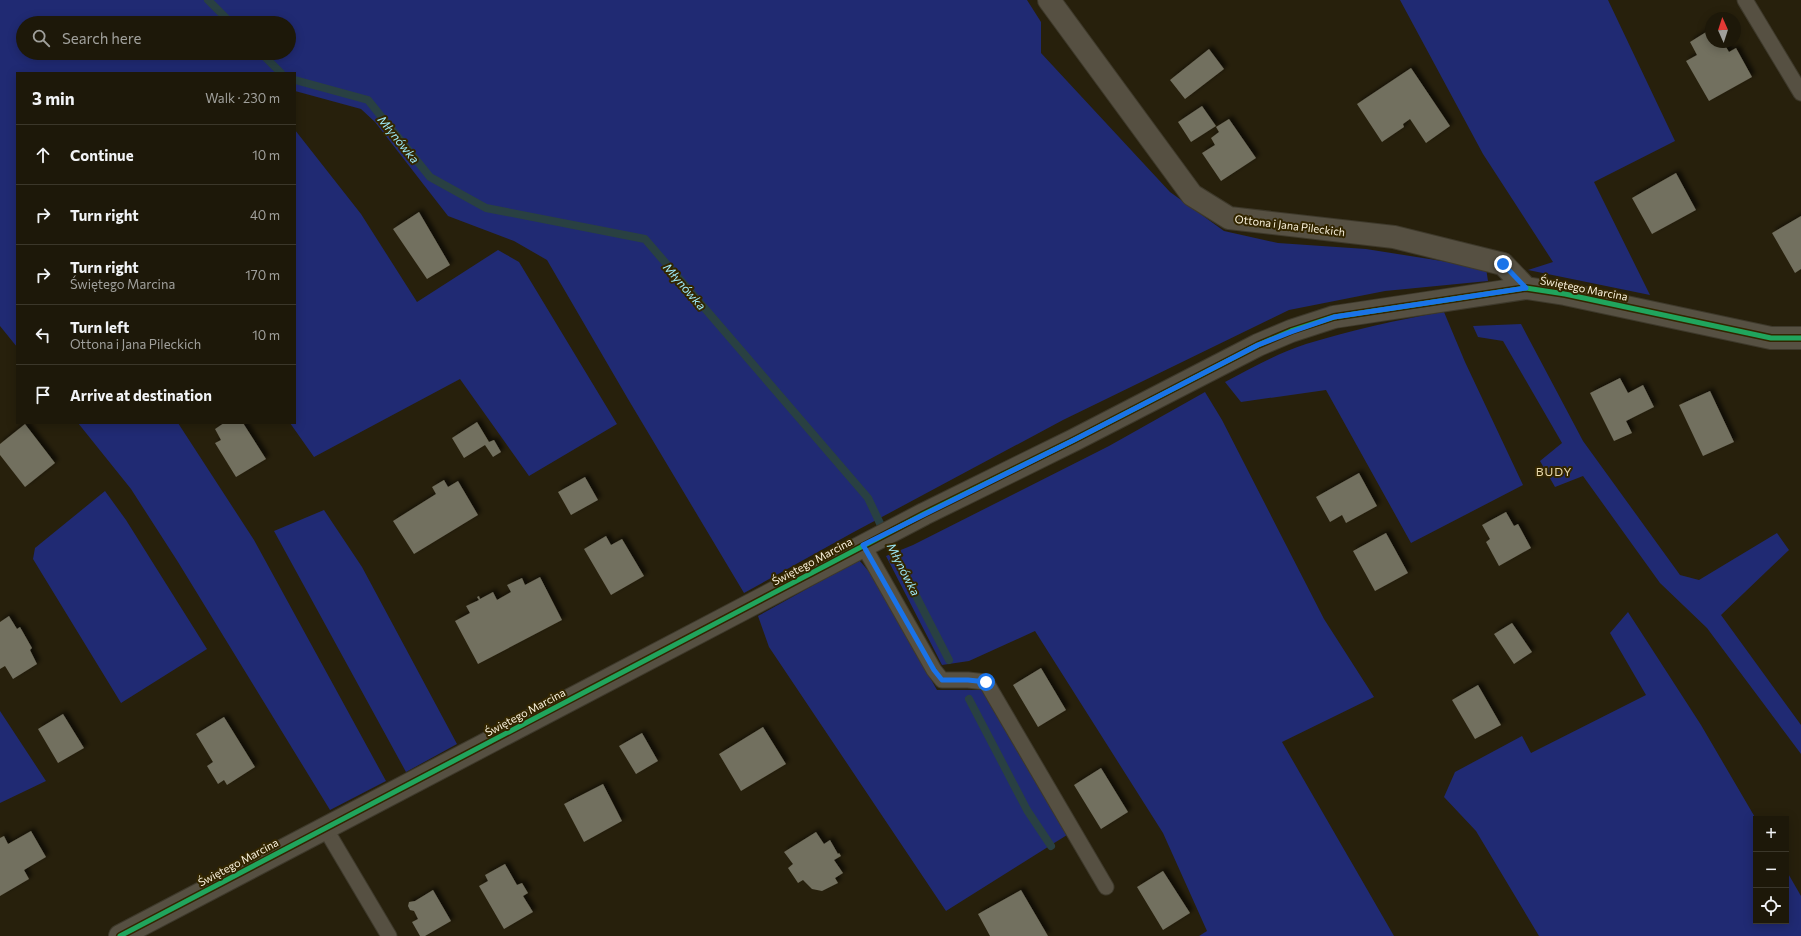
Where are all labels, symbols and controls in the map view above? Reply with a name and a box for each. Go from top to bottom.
north arrow [1705,12,1741,48]
search box [16,16,296,60]
icon: search [30,27,52,49]
text: Search here [62,29,141,47]
text: 3 min [32,88,75,109]
text: Walk · 230 m [205,90,280,106]
water label: Młynówka [376,112,422,166]
icon: ahead [32,144,54,166]
text: Continue [70,146,134,164]
text: 10 m [252,147,280,163]
icon: right [32,204,54,226]
text: Turn right [70,206,139,224]
text: 40 m [250,207,280,223]
street label: Ottona i Jana Pileckich [1234,212,1346,239]
route end [1494,255,1512,273]
text: Turn right [70,258,139,276]
water label: Młynówka [661,260,709,312]
icon: right [32,264,54,286]
text: 170 m [245,267,280,283]
street label: Świętego Marcina [1539,272,1629,303]
text: Świętego Marcina [70,276,175,292]
text: Turn left [70,318,129,336]
icon: left [32,324,54,346]
text: 10 m [252,327,280,343]
text: Ottona i Jana Pileckich [70,336,201,352]
icon: arrive [32,384,54,406]
text: Arrive at destination [70,386,212,404]
district label: BUDY [1536,464,1572,478]
street label: Świętego Marcina [769,533,854,588]
water label: Młynówka [885,540,923,598]
route start [977,673,995,691]
street label: Świętego Marcina [482,684,567,739]
map controls [1753,816,1789,924]
button: + [1753,816,1789,852]
street label: Świętego Marcina [195,834,280,889]
button: − [1753,852,1789,888]
button: locate [1753,888,1789,924]

